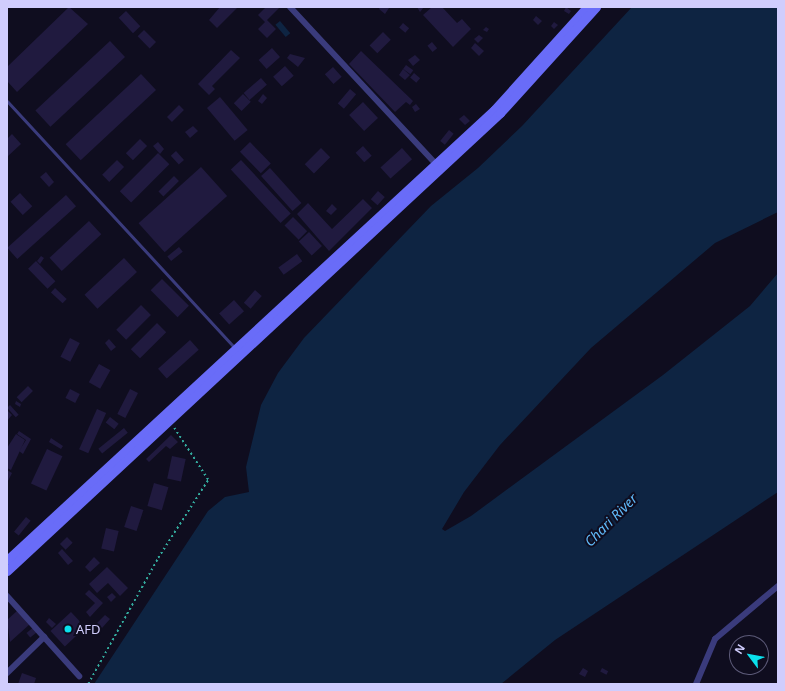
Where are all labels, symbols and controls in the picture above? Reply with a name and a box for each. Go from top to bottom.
water label: Chari River [581,490,641,550]
place label: AFD [76,621,101,637]
marker: AFD [63,624,73,634]
north arrow [729,635,769,675]
text: N [731,641,748,657]

